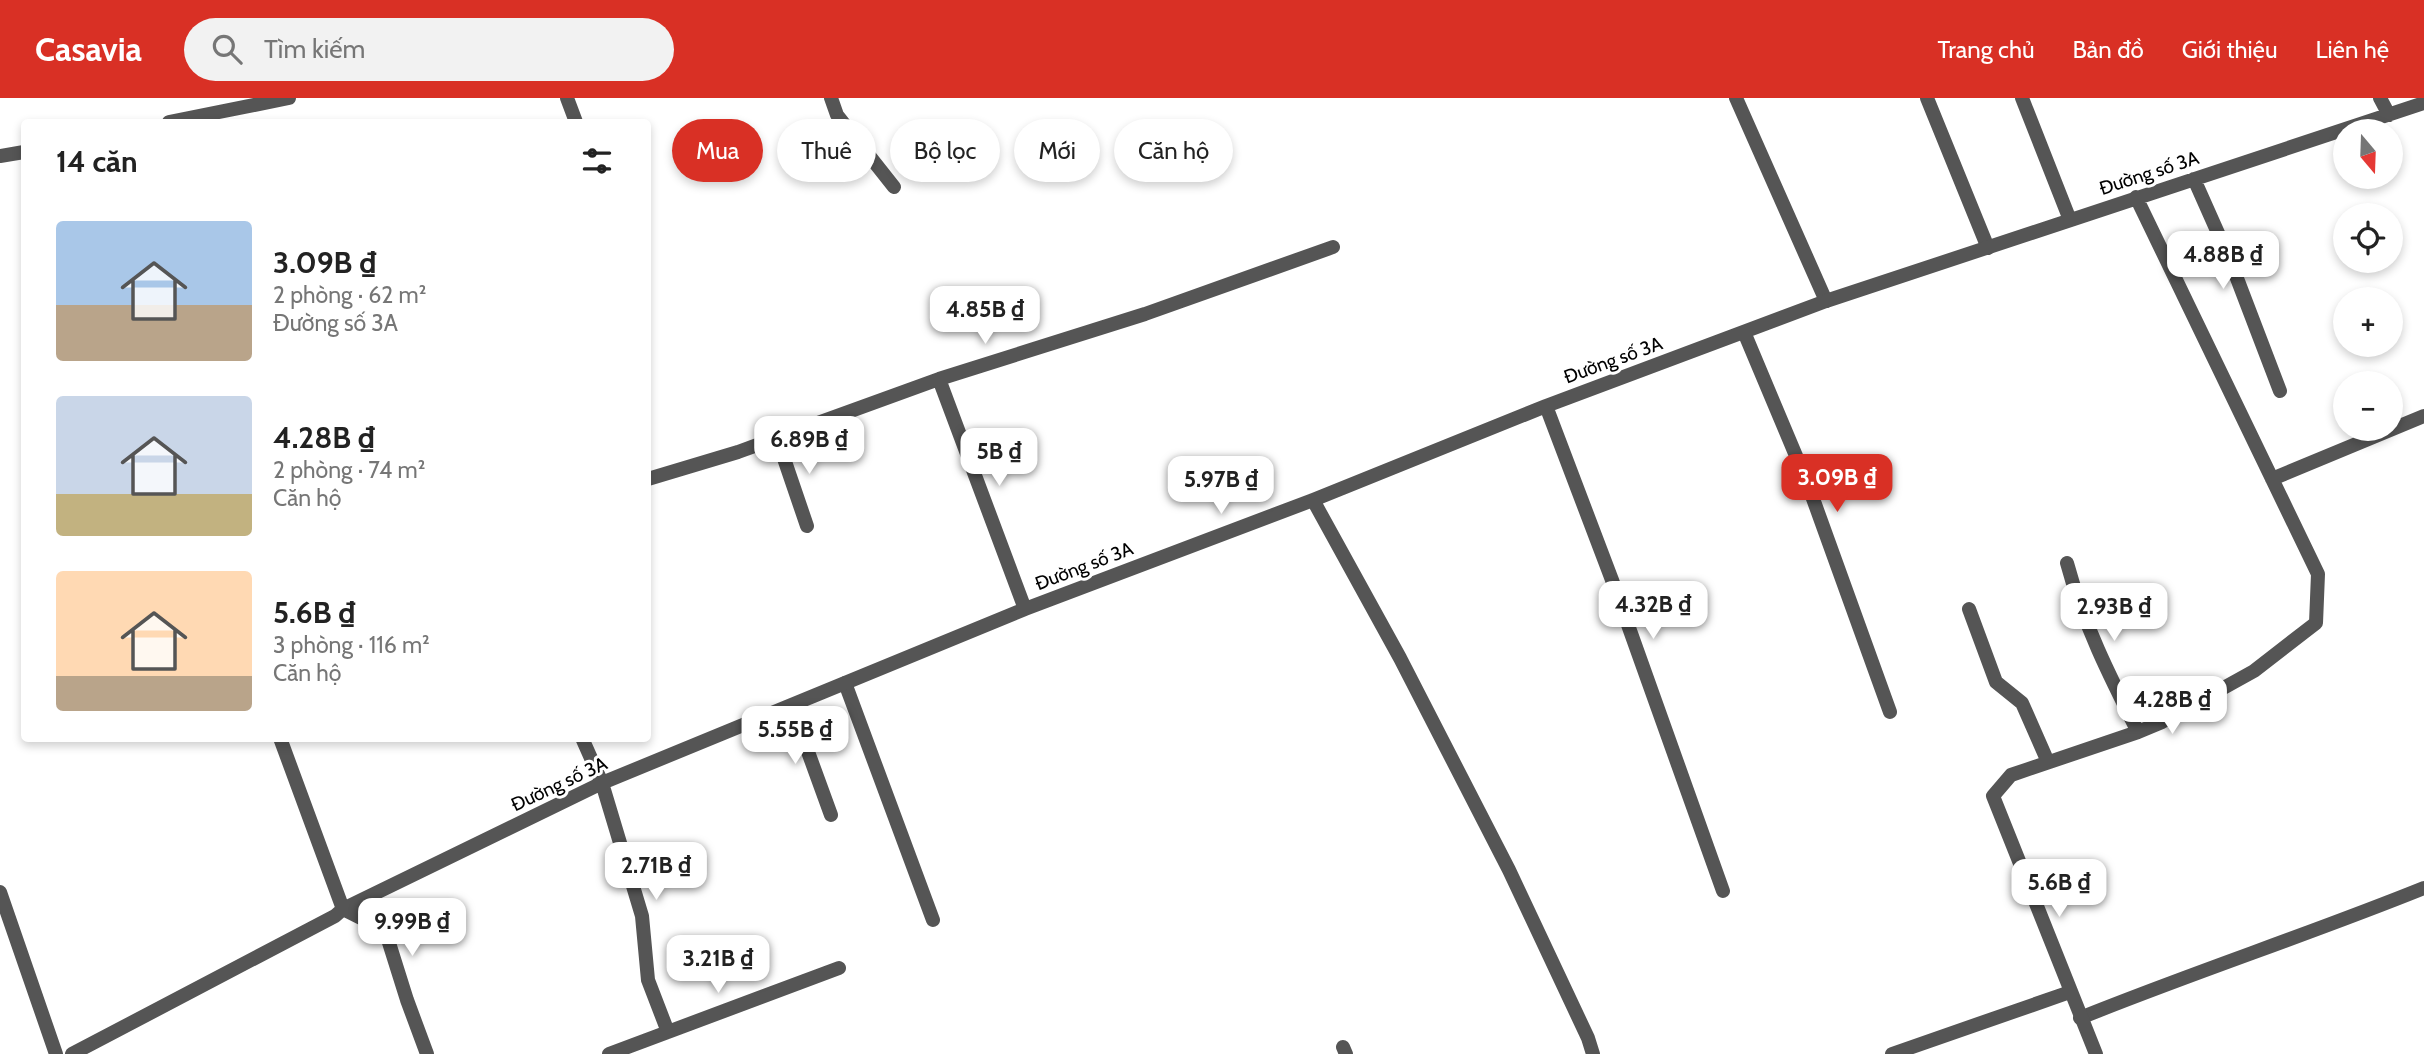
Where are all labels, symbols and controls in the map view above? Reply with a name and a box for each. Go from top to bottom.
search box [184,18,674,81]
text: Casavia [35,29,142,69]
icon: search [208,30,246,68]
text: Tìm kiếm [264,33,365,65]
text: Trang chủ [1938,35,2034,64]
text: Bản đồ [2072,35,2144,64]
text: Giới thiệu [2182,35,2277,64]
text: Liên hệ [2315,35,2389,64]
chip: Mua [672,119,763,182]
chip: Thuê [777,119,876,182]
chip: Bộ lọc [890,119,1000,182]
chip: Mới [1014,119,1100,182]
chip: Căn hộ [1114,119,1233,182]
north arrow [2333,119,2403,189]
map controls [2333,119,2403,441]
icon: filters [578,142,616,180]
text: 14 căn [56,143,138,180]
street label: Đường số 3A [2096,146,2202,200]
button: locate [2333,203,2403,273]
pin: 4.88B ₫ [2158,232,2288,291]
text: 4.88B ₫ [2183,240,2263,268]
text: 3.09B ₫ [273,244,376,281]
icon: home [112,249,196,333]
text: 2 phòng · 62 m² [273,281,426,309]
pin: 4.85B ₫ [920,286,1050,346]
button: + [2333,287,2403,357]
text: 4.85B ₫ [946,295,1024,323]
text: Đường số 3A [273,309,398,337]
street label: Đường số 3A [1561,331,1666,388]
button: − [2333,371,2403,441]
pin: 6.89B ₫ [744,416,874,476]
text: 4.28B ₫ [273,419,375,456]
icon: home [112,424,196,508]
text: 6.89B ₫ [770,425,848,453]
pin: 5B ₫ [958,428,1040,488]
text: 5B ₫ [976,437,1022,465]
pin: 3.09B ₫ [1772,454,1902,514]
text: 2 phòng · 74 m² [273,456,425,484]
pin: 5.97B ₫ [1156,456,1286,516]
text: 3.09B ₫ [1797,463,1877,491]
text: 5.97B ₫ [1184,465,1258,493]
text: Căn hộ [273,484,341,512]
street label: Đường số 3A [1032,537,1137,595]
pin: 4.32B ₫ [1588,582,1718,641]
pin: 2.93B ₫ [2049,584,2179,643]
text: 4.32B ₫ [1615,590,1691,618]
text: 2.93B ₫ [2077,592,2151,620]
text: 5.6B ₫ [273,594,355,631]
icon: home [112,599,196,683]
text: 3 phòng · 116 m² [273,631,430,659]
text: Căn hộ [273,659,341,687]
pin: 4.28B ₫ [2107,676,2237,736]
text: 4.28B ₫ [2133,685,2211,713]
pin: 5.55B ₫ [730,706,860,766]
text: 5.55B ₫ [758,715,832,743]
street label: Đường số 3A [507,752,611,816]
pin: 2.71B ₫ [591,842,721,902]
text: 2.71B ₫ [621,851,691,879]
pin: 5.6B ₫ [2002,860,2116,919]
text: 5.6B ₫ [2027,868,2091,896]
pin: 9.99B ₫ [347,898,477,958]
text: 9.99B ₫ [374,907,450,935]
pin: 3.21B ₫ [653,936,783,995]
text: 3.21B ₫ [683,944,753,972]

